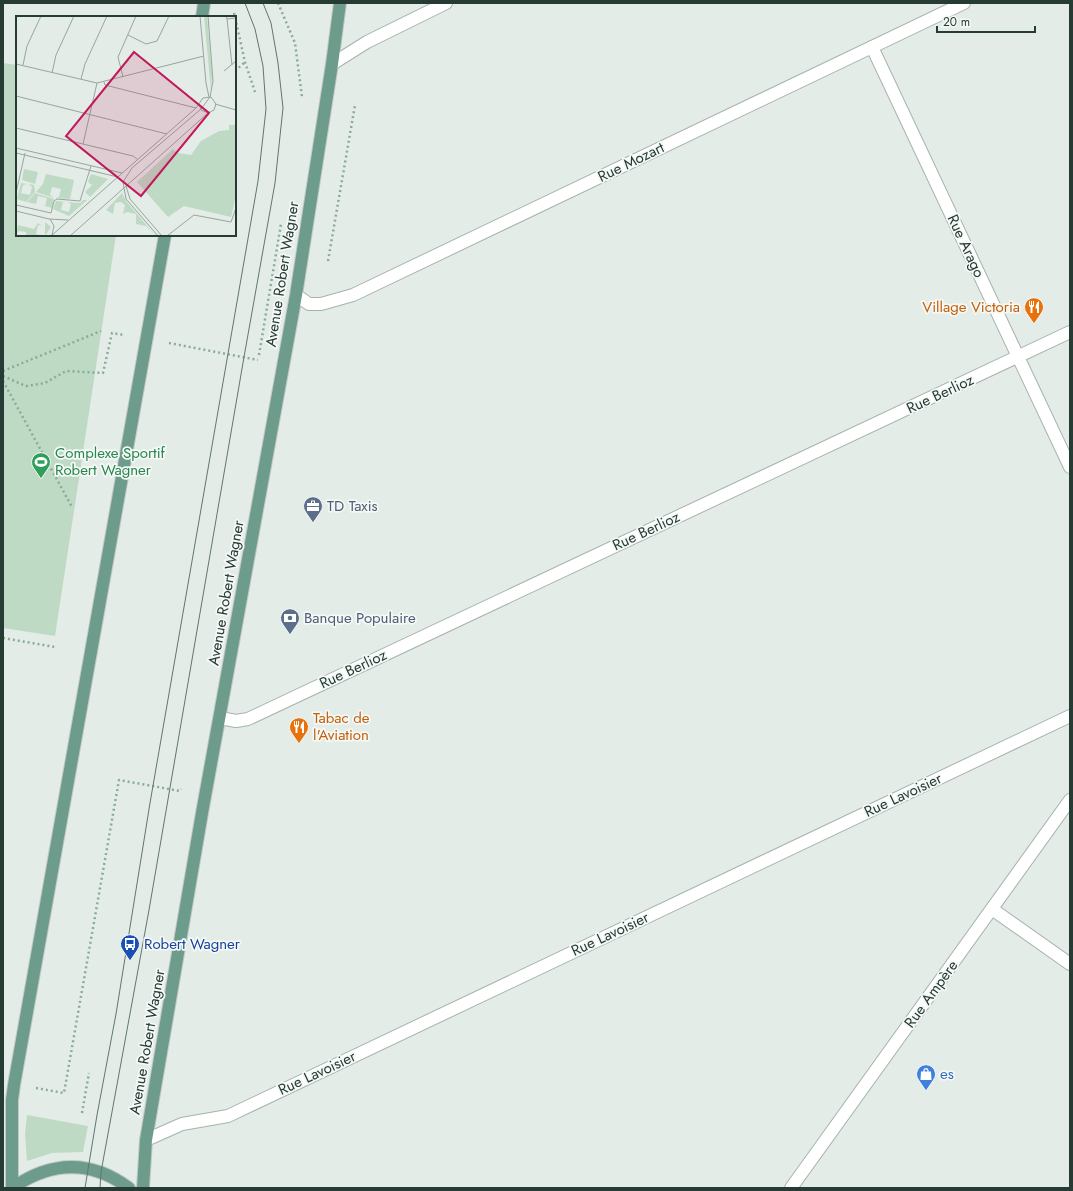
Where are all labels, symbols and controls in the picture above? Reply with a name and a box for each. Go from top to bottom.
scale bar [937,8,1035,34]
text: 20 m [943,13,970,31]
inset map [16,16,236,236]
street label: Rue Mozart [594,136,668,188]
street label: Avenue Robert Wagner [260,199,305,348]
street label: Rue Arago [942,211,990,281]
place label: Village Victoria [922,296,1020,318]
restaurant icon: Village Victoria [1023,296,1045,324]
street label: Rue Berlioz [903,369,977,419]
place label: Complexe Sportif Robert Wagner [55,442,166,481]
sports icon: Complexe Sportif Robert Wagner [30,451,52,479]
office icon: TD Taxis [302,495,324,523]
place label: TD Taxis [327,495,378,517]
street label: Rue Berlioz [609,506,683,556]
street label: Avenue Robert Wagner [202,518,250,667]
bank icon: Banque Populaire [279,607,301,635]
place label: Banque Populaire [304,607,416,629]
street label: Rue Berlioz [316,644,390,694]
place label: Tabac de l'Aviation [313,707,370,746]
restaurant icon: Tabac de l'Aviation [288,716,310,744]
street label: Rue Lavoisier [860,767,946,823]
street label: Rue Lavoisier [567,906,653,962]
bus stop icon: Robert Wagner [119,933,141,961]
place label: Robert Wagner [144,933,241,955]
street label: Rue Ampère [899,955,963,1032]
street label: Avenue Robert Wagner [123,967,171,1116]
street label: Rue Lavoisier [274,1045,360,1101]
shop icon: es [915,1063,937,1091]
place label: es [940,1063,954,1085]

